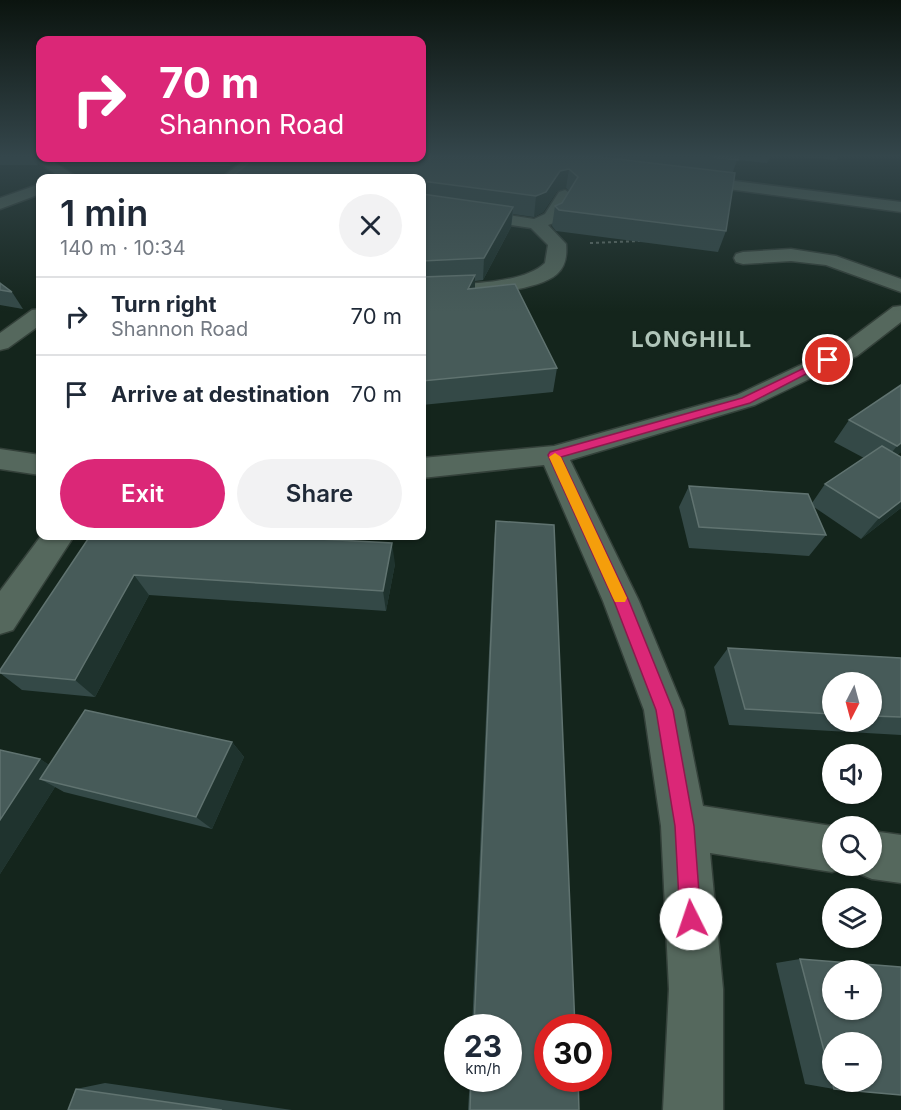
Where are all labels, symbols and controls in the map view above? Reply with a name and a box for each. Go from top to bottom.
text: 70 m [159,57,259,108]
icon: right [60,60,138,138]
text: Shannon Road [159,108,344,141]
text: 1 min [60,191,148,235]
button: close [339,194,402,257]
text: 140 m · 10:34 [60,236,186,260]
text: Turn right [111,291,217,317]
icon: right [60,300,93,333]
text: 70 m [351,303,402,329]
text: Shannon Road [111,317,248,341]
district label: LONGHILL [631,326,753,352]
pin [802,334,853,385]
icon: arrive [811,343,844,376]
icon: arrive [60,378,93,411]
text: Arrive at destination [111,381,330,407]
text: 70 m [351,381,402,407]
button: Exit [60,459,225,528]
button: Share [237,459,402,528]
north arrow [822,672,882,732]
map controls [822,672,882,1092]
button: sound [822,744,882,804]
button: search [822,816,882,876]
position arrow [659,887,723,951]
button: layers [822,888,882,948]
button: + [822,960,882,1020]
speed limit sign: 30 [534,1014,612,1092]
text: 23 [464,1028,502,1064]
button: − [822,1032,882,1092]
text: km/h [465,1059,501,1078]

